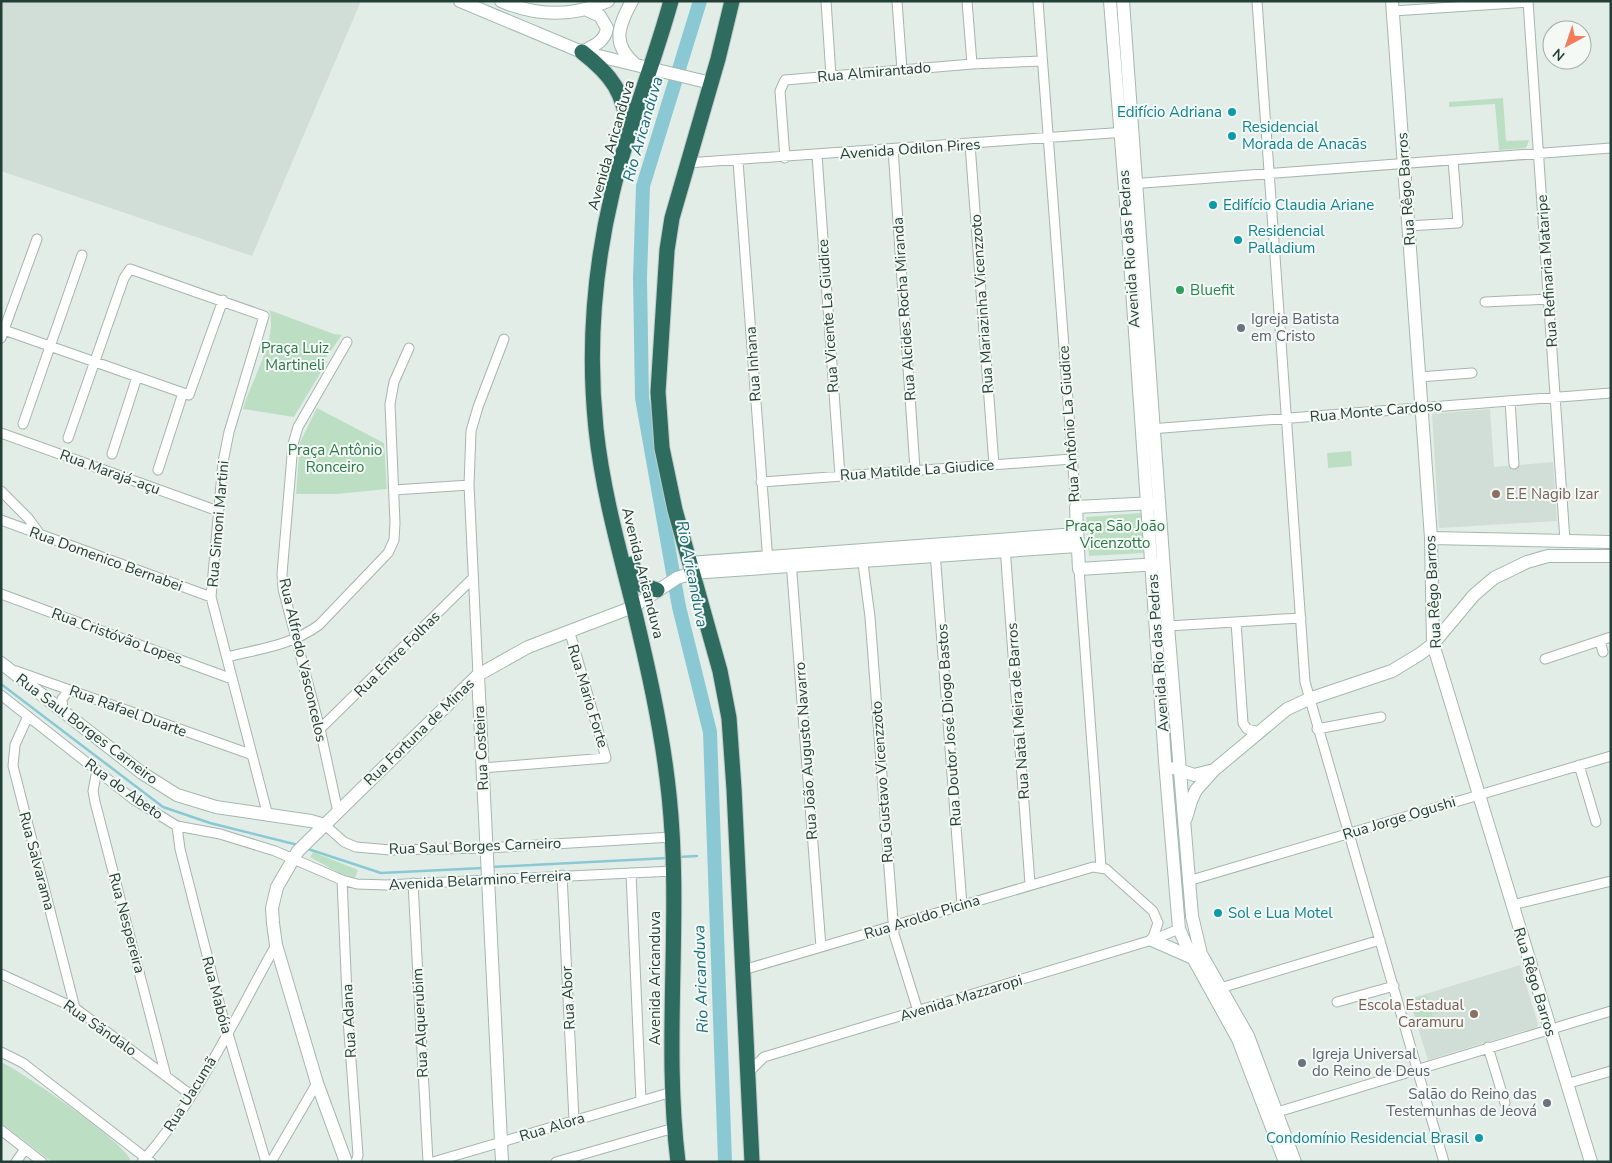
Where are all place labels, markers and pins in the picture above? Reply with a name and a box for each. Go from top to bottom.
place label: Edifício Adriana [1117,102,1222,122]
marker: Edifício Adriana [1226,106,1238,118]
place label: Residencial Morada de Anacãs [1242,117,1367,154]
marker: Residencial Morada de Anacãs [1226,130,1238,142]
place label: Edifício Claudia Ariane [1223,195,1374,215]
marker: Edifício Claudia Ariane [1207,199,1219,211]
place label: Residencial Palladium [1248,221,1325,258]
marker: Residencial Palladium [1232,234,1244,246]
place label: Bluefit [1190,280,1235,300]
marker: Bluefit [1174,284,1186,296]
place label: Igreja Batista em Cristo [1251,309,1339,346]
marker: Igreja Batista em Cristo [1235,322,1247,334]
place label: E.E Nagib Izar [1506,484,1599,504]
marker: E.E Nagib Izar [1490,488,1502,500]
place label: Sol e Lua Motel [1228,903,1333,923]
marker: Sol e Lua Motel [1212,907,1224,919]
place label: Escola Estadual Caramuru [1358,995,1465,1032]
marker: Escola Estadual Caramuru [1468,1008,1480,1020]
place label: Igreja Universal do Reino de Deus [1312,1044,1430,1081]
marker: Igreja Universal do Reino de Deus [1296,1057,1308,1069]
place label: Salão do Reino das Testemunhas de Jeová [1386,1084,1537,1121]
marker: Salão do Reino das Testemunhas de Jeová [1541,1097,1553,1109]
place label: Condomínio Residencial Brasil [1266,1128,1470,1148]
marker: Condomínio Residencial Brasil [1473,1132,1485,1144]

